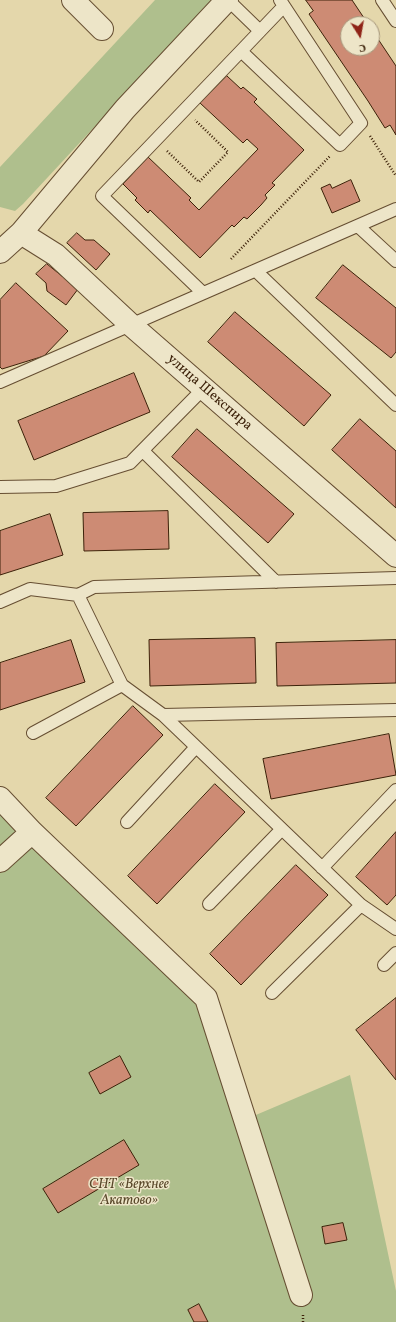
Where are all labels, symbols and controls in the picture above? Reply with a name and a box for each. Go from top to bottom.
north arrow [340,16,380,56]
text: С [357,39,367,55]
street label: улица Шекспира [163,351,255,435]
park label: СНТ «Верхнее Акатово» [89,1177,169,1210]

